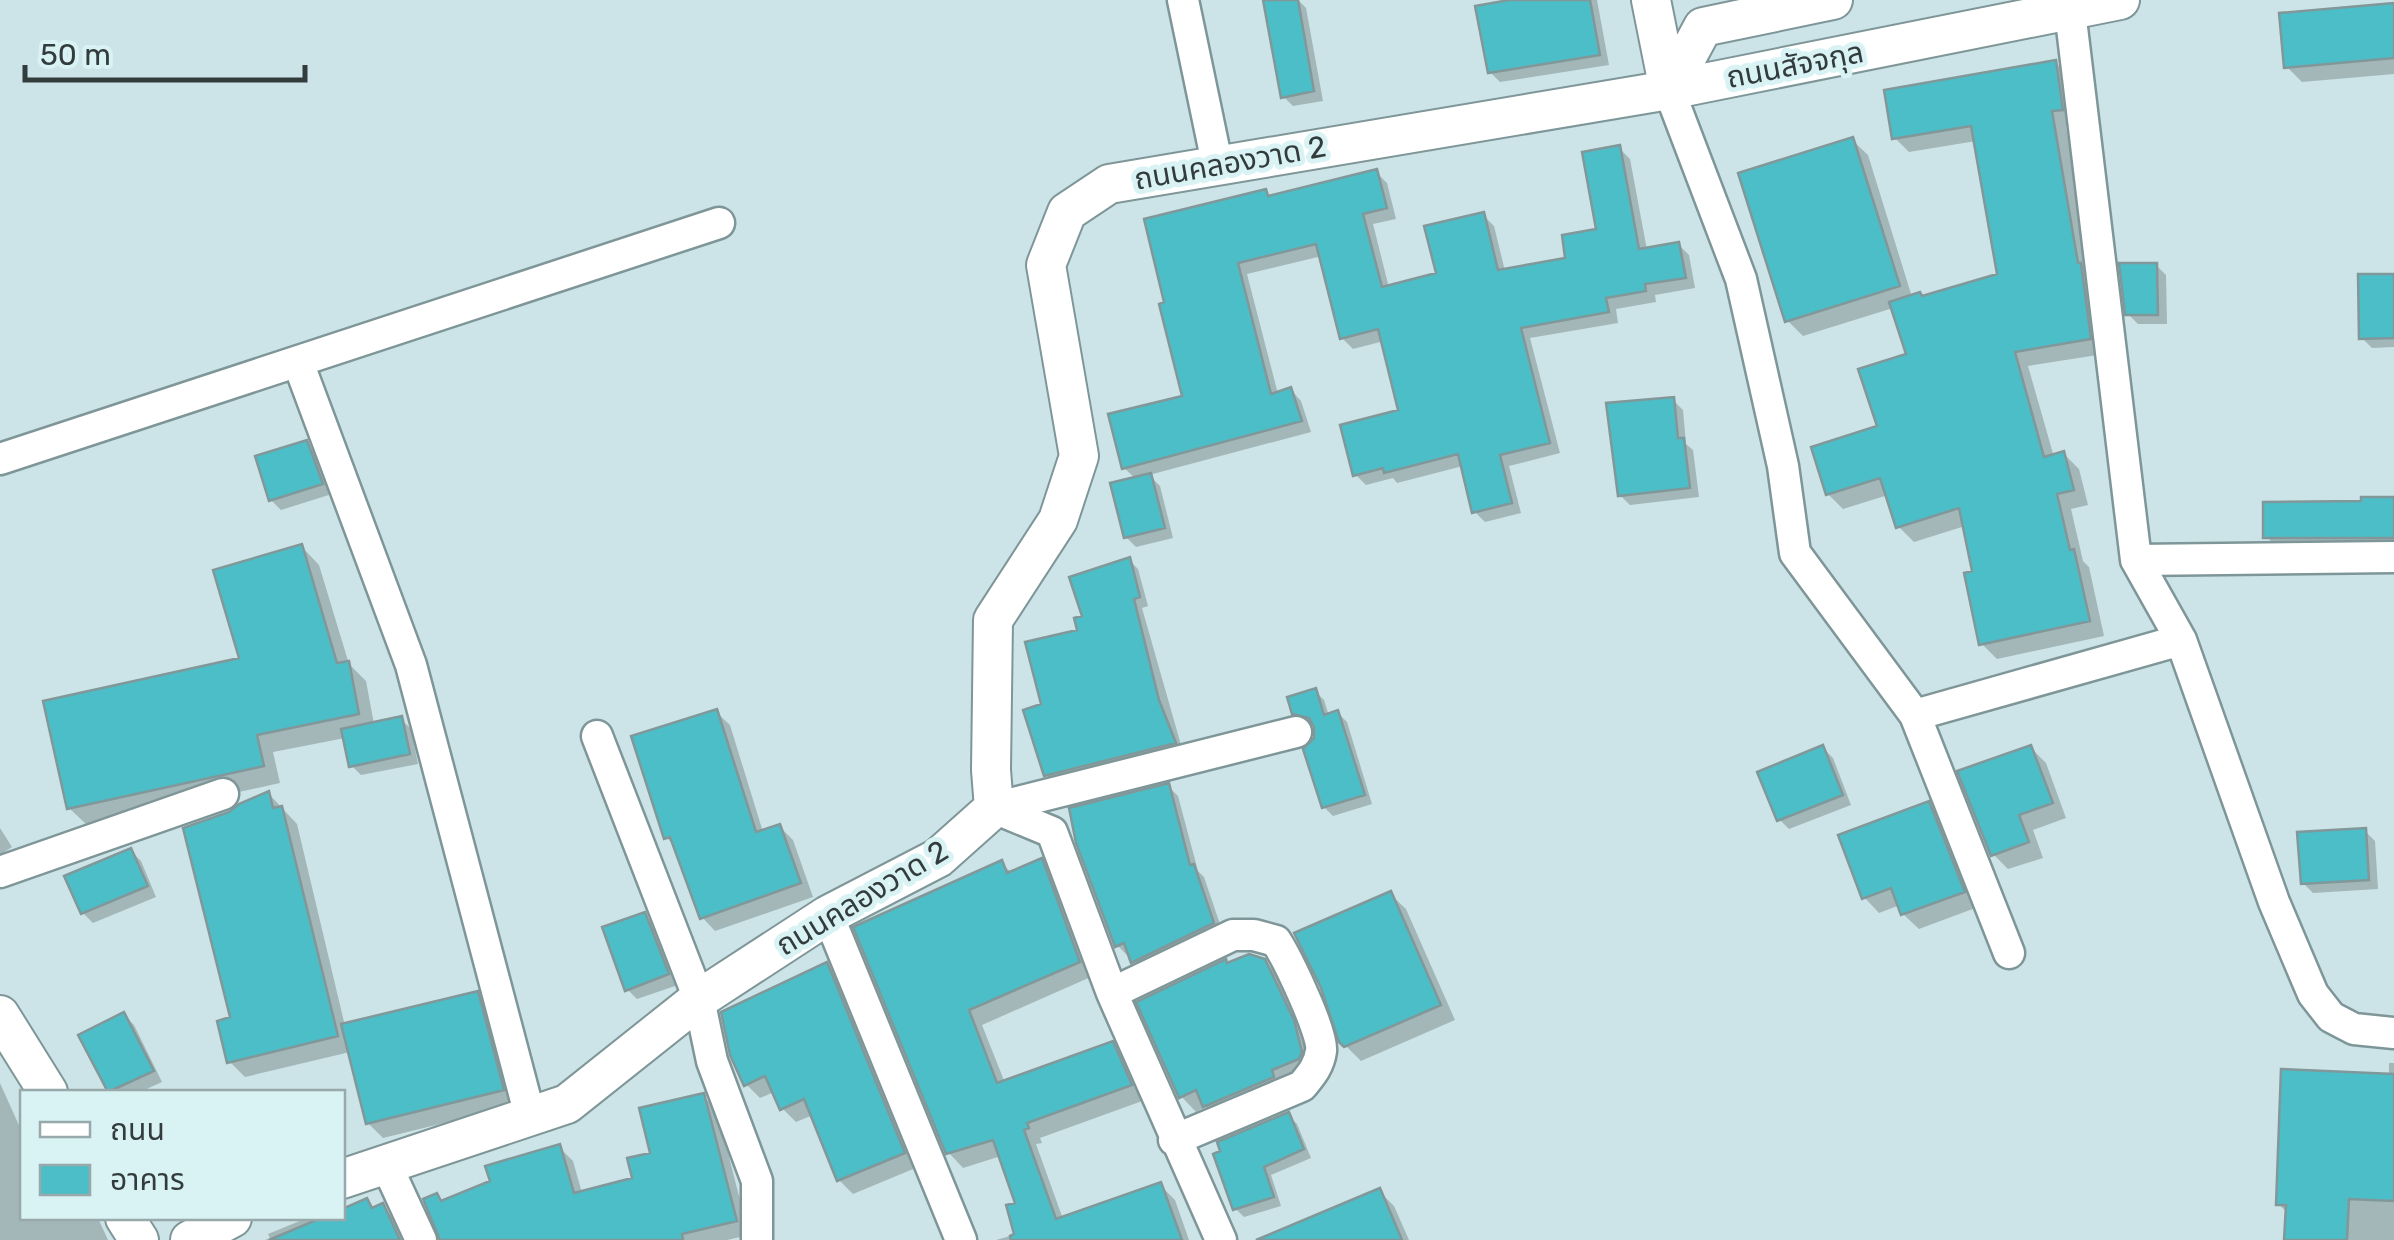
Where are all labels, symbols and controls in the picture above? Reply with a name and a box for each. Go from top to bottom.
scale bar [25,20,305,82]
street label: ถนนสัจจกุล [1723,34,1867,96]
text: 50 m [40,37,111,73]
street label: ถนนคลองวาด 2 [1131,128,1329,198]
street label: ถนนคลองวาด 2 [770,833,954,963]
legend [20,1090,345,1220]
text: ถนน [110,1112,165,1148]
text: อาคาร [110,1162,185,1198]

